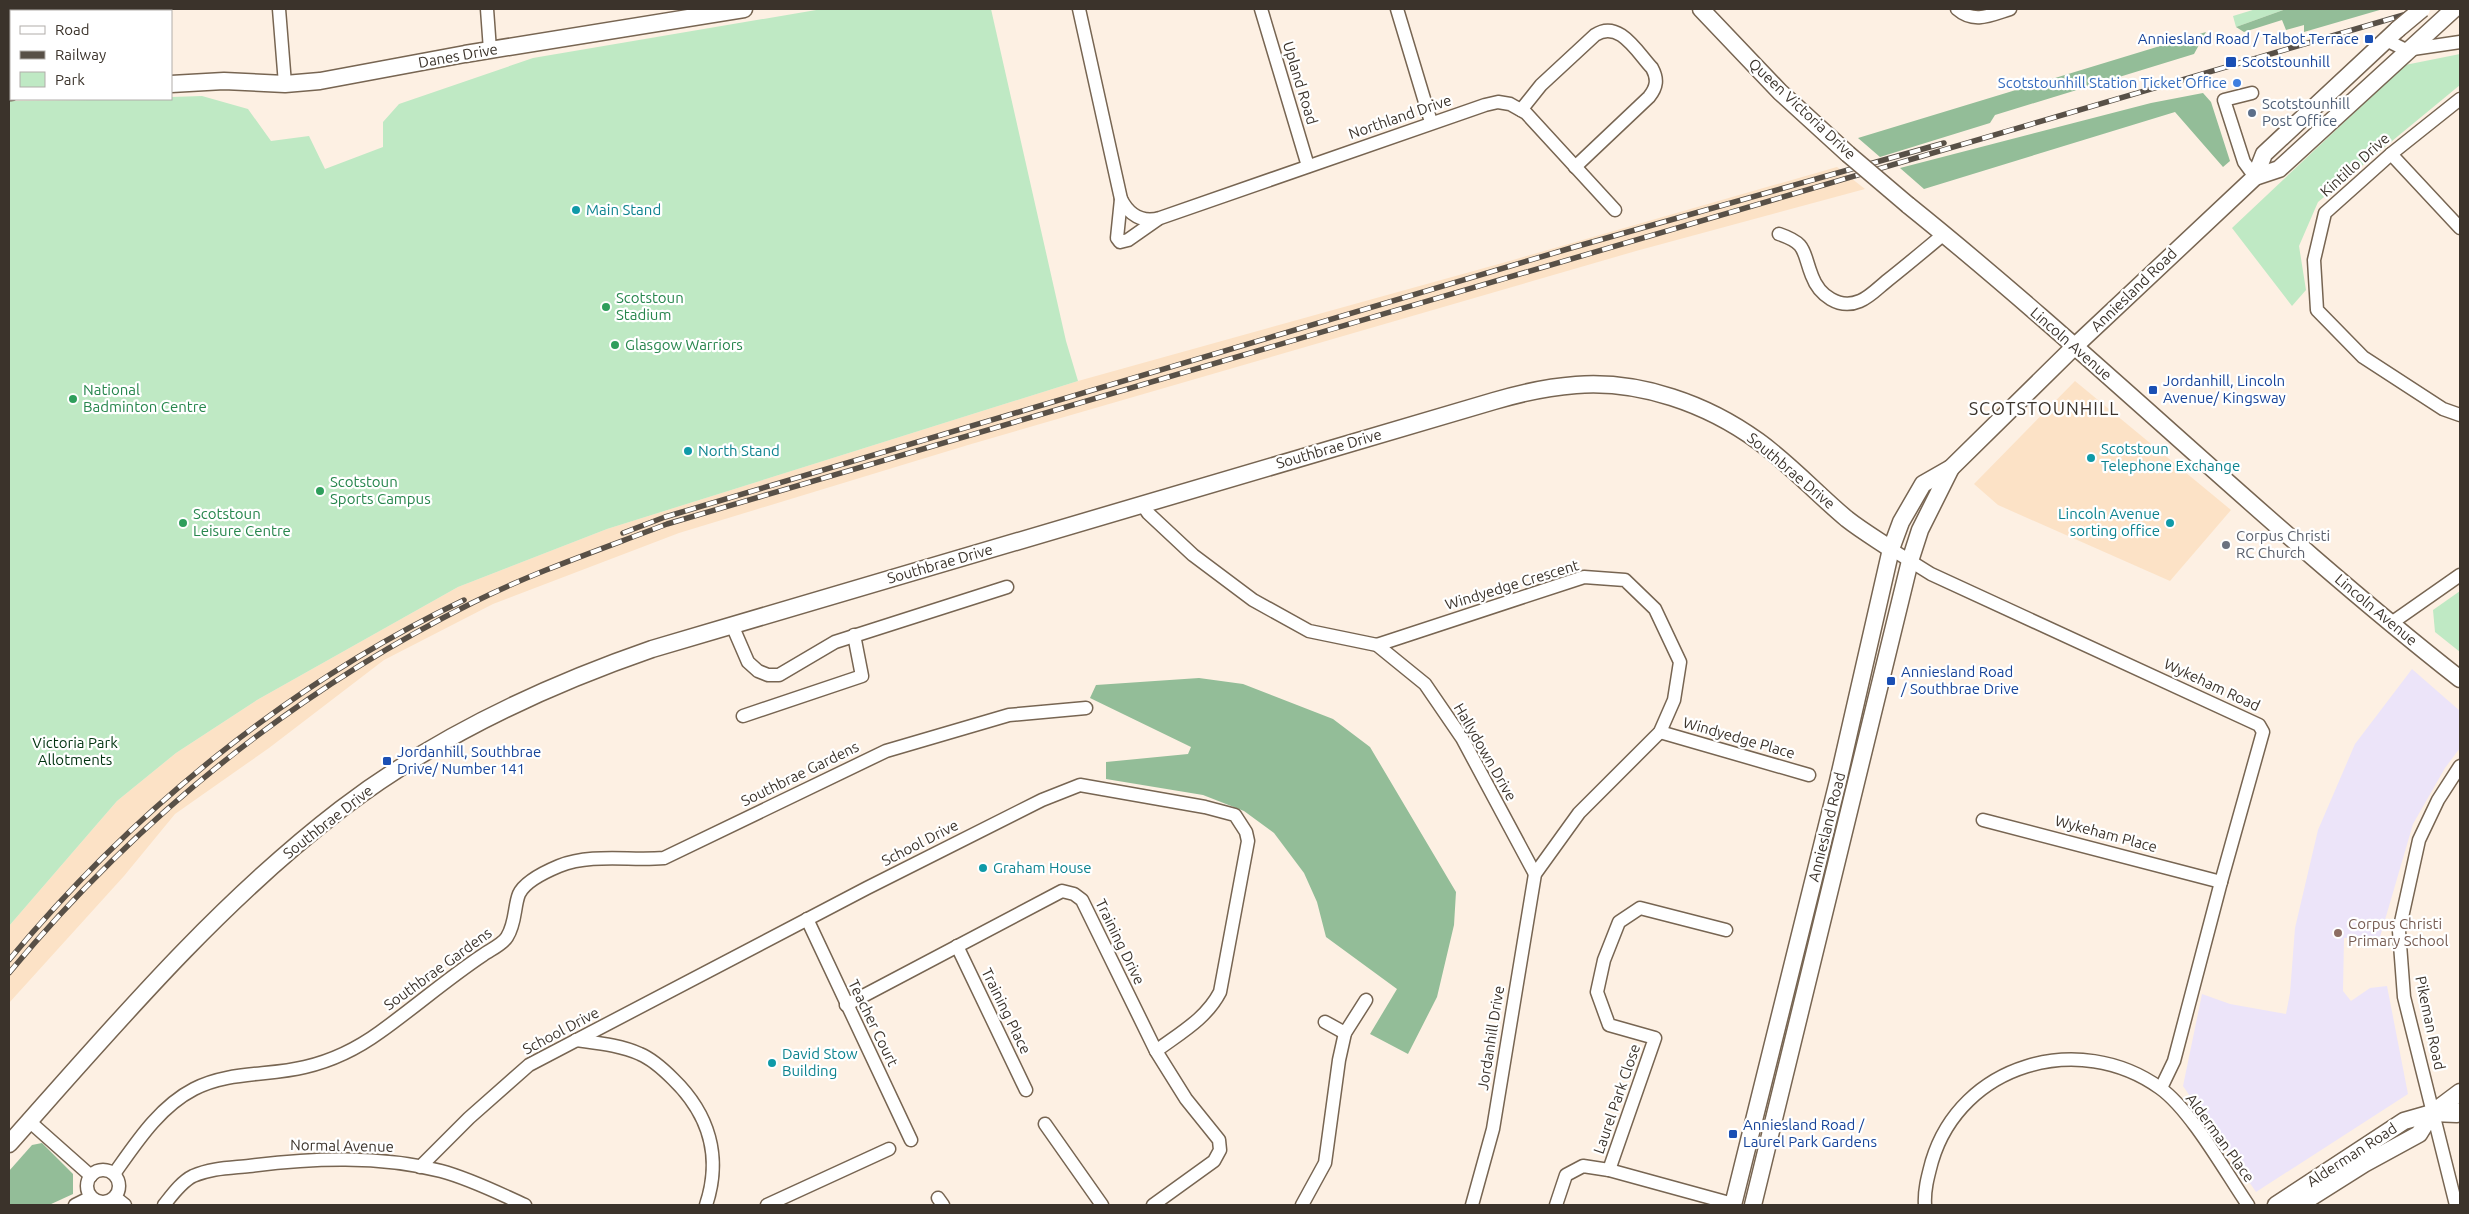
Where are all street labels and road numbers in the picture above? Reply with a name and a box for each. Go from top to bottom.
street label: Upland Road [1280,39,1321,126]
street label: Danes Drive [417,40,499,71]
street label: Queen Victoria Drive [1745,55,1859,163]
street label: Northland Drive [1346,91,1453,142]
street label: Kintillo Drive [2317,129,2393,200]
street label: Anniesland Road [2087,245,2180,335]
street label: Lincoln Avenue [2027,304,2115,384]
street label: Southbrae Drive [1274,425,1384,472]
street label: Southbrae Drive [1744,429,1839,512]
street label: Southbrae Drive [885,540,995,587]
street label: Windyedge Crescent [1443,556,1581,613]
street label: Lincoln Avenue [2332,570,2421,649]
street label: Wykeham Road [2162,655,2263,714]
street label: Hallydown Drive [1451,700,1520,804]
street label: Windyedge Place [1681,713,1797,762]
street label: Southbrae Gardens [738,738,861,809]
street label: Anniesland Road [1805,770,1848,883]
street label: Southbrae Drive [280,781,376,862]
street label: Wykeham Place [2053,812,2159,855]
street label: School Drive [879,816,961,869]
street label: Training Drive [1092,896,1149,987]
street label: Southbrae Gardens [381,924,495,1013]
street label: Training Place [978,965,1035,1057]
street label: Pikeman Road [2412,974,2449,1071]
street label: Teacher Court [845,977,902,1069]
street label: Jordanhill Drive [1474,984,1507,1092]
street label: School Drive [520,1003,602,1058]
street label: Laurel Park Close [1590,1042,1643,1156]
street label: Alderman Place [2183,1090,2258,1185]
street label: Alderman Road [2304,1119,2400,1190]
street label: Normal Avenue [290,1136,394,1155]

